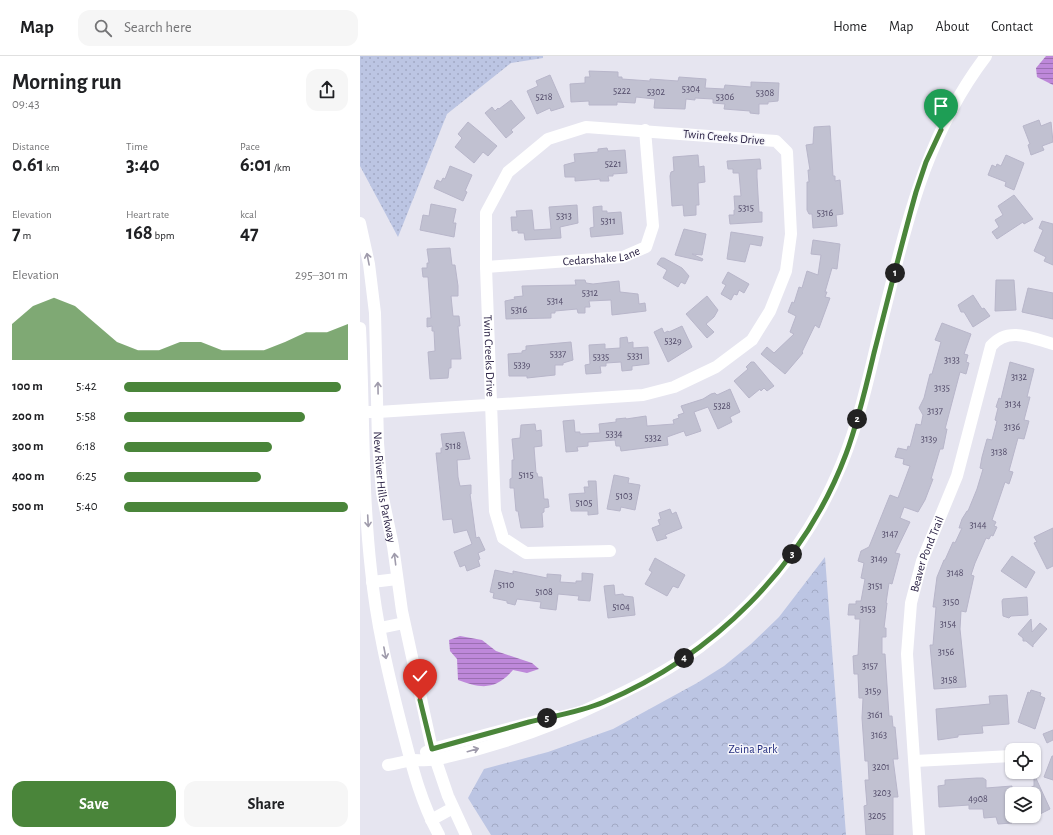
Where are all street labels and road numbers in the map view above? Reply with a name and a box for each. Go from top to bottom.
street label: Twin Creeks Drive [683,127,765,147]
street label: Cedarshake Lane [562,244,642,267]
street label: Twin Creeks Drive [482,315,497,397]
street label: New River Hills Parkway [372,431,398,544]
street label: Beaver Pond Trail [908,514,946,593]

